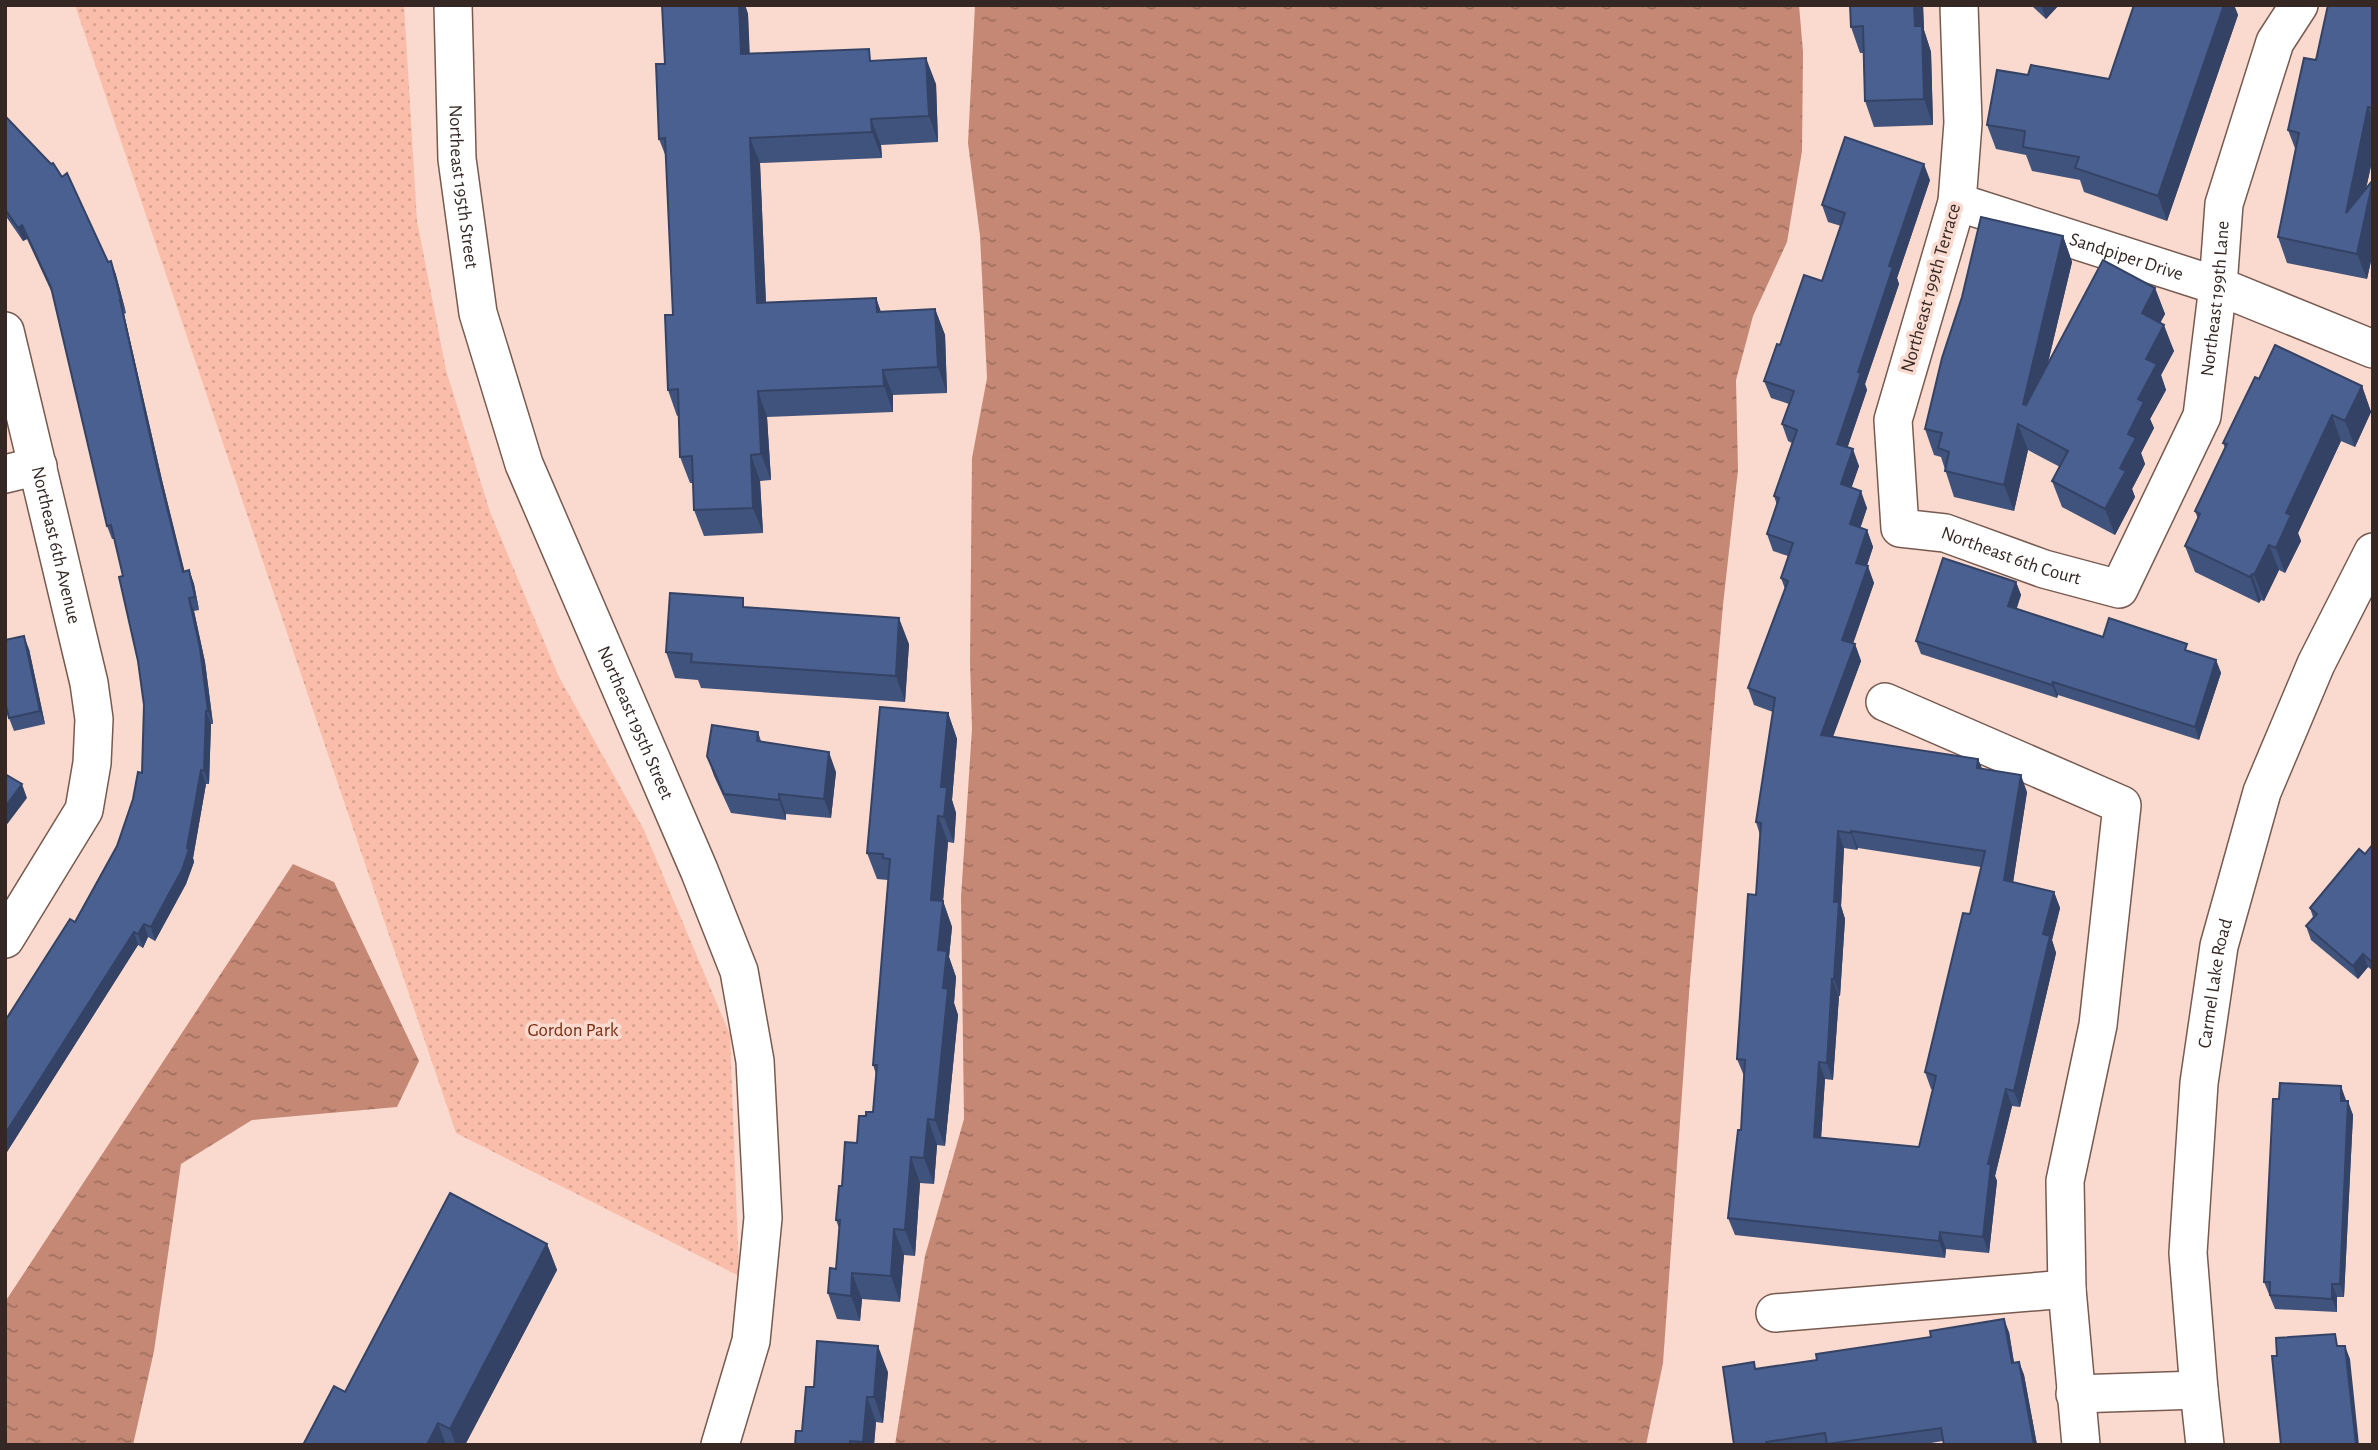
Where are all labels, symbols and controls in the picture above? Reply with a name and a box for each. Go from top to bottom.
street label: Northeast 195th Street [446,104,481,270]
street label: Northeast 199th Terrace [1898,201,1964,375]
street label: Northeast 199th Lane [2197,220,2232,377]
street label: Sandpiper Drive [2067,229,2186,284]
street label: Northeast 6th Avenue [28,464,84,626]
street label: Northeast 6th Court [1939,523,2083,588]
street label: Northeast 195th Street [594,643,677,802]
street label: Carmel Lake Road [2195,916,2236,1049]
park label: Gordon Park [528,1021,619,1040]

